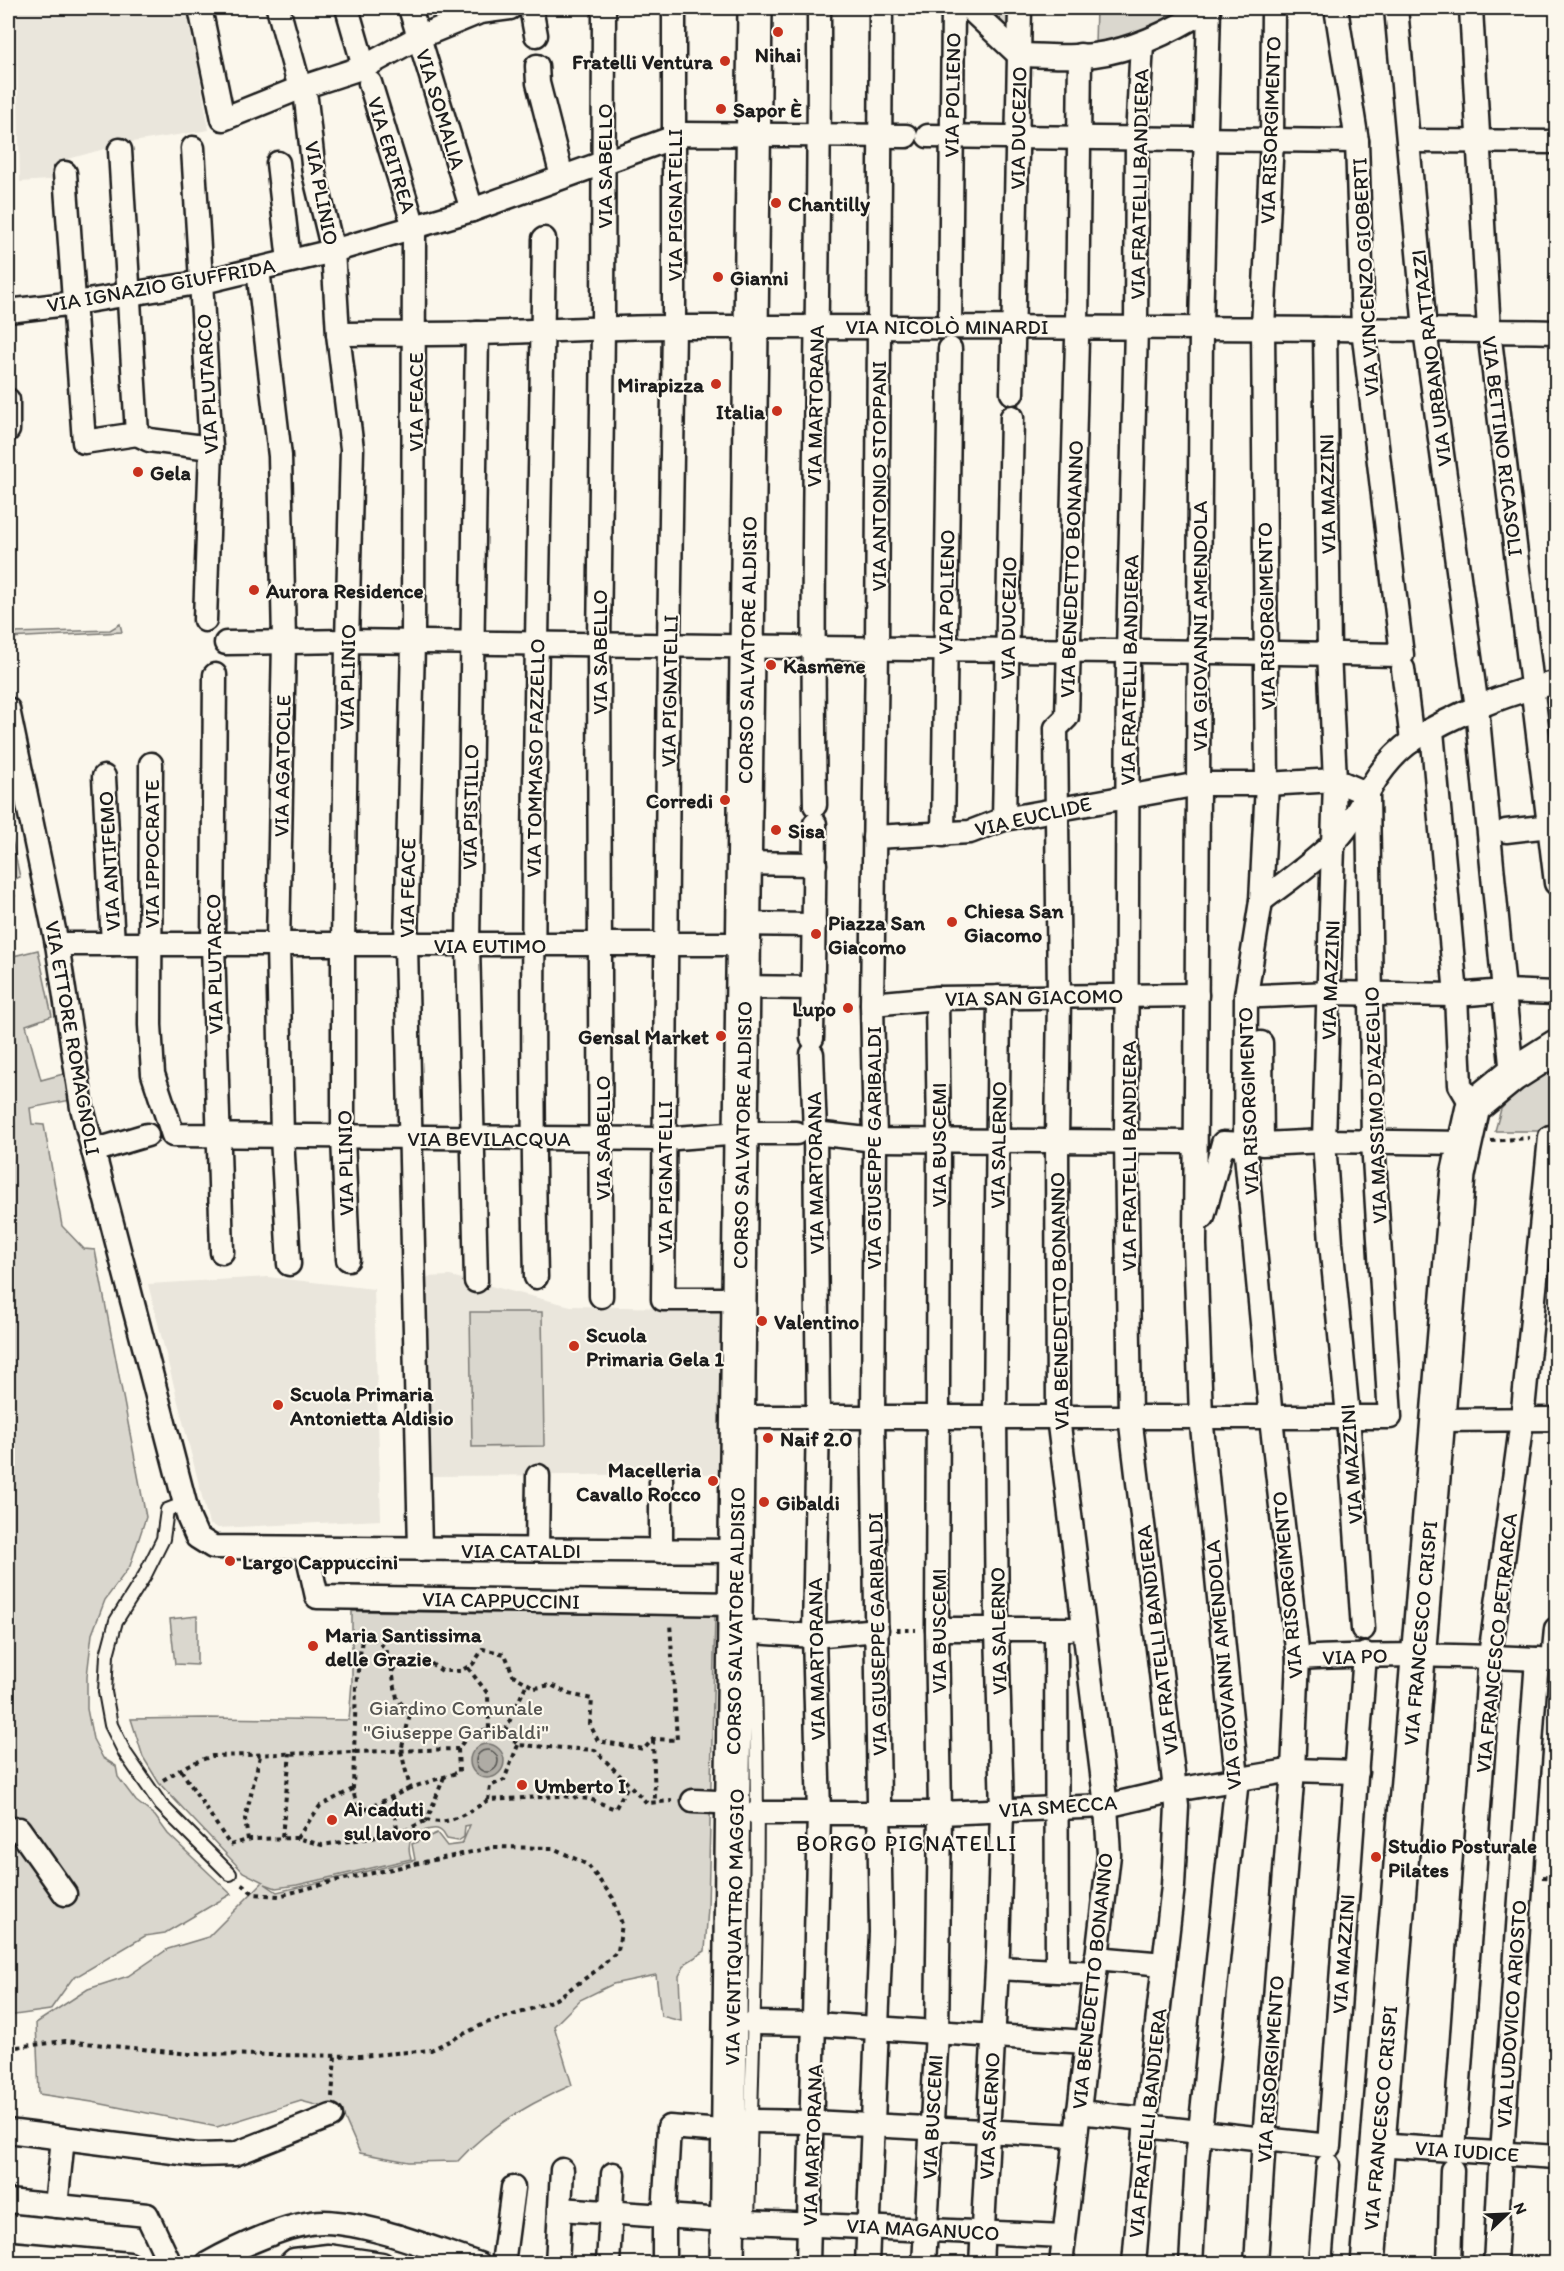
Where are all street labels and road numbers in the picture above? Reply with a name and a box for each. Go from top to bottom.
street label: VIA POLIENO [938,32,966,158]
street label: VIA RISORGIMENTO [1254,36,1286,224]
street label: VIA SOMALIA [411,46,471,173]
street label: VIA DUCEZIO [1004,66,1032,190]
street label: VIA FRATELLI BANDIERA [1124,68,1154,300]
street label: VIA ERITREA [362,94,422,217]
street label: VIA SABELLO [592,103,617,229]
street label: VIA PIGNATELLI [662,129,687,281]
street label: VIA PLINIO [300,139,344,247]
street label: VIA VINCENZO GIOBERTI [1346,157,1384,397]
street label: VIA URBANO RATTAZZI [1405,248,1457,468]
street label: VIA IGNAZIO GIUFFRIDA [45,252,278,317]
street label: VIA PLUTARCO [191,313,223,455]
street label: VIA NICOLÒ MINARDI [845,314,1049,339]
street label: VIA MARTORANA [801,324,829,488]
street label: VIA BETTINO RICASOLI [1477,334,1529,558]
street label: VIA FEACE [403,352,428,452]
street label: VIA ANTONIO STOPPANI [866,361,891,591]
street label: VIA MAZZINI [1313,434,1341,554]
street label: VIA BENEDETTO BONANNO [1054,440,1088,698]
street label: VIA GIOVANNI AMENDOLA [1187,500,1212,751]
street label: CORSO SALVATORE ALDISIO [732,516,762,784]
street label: VIA RISORGIMENTO [1252,522,1280,710]
street label: VIA POLIENO [932,529,960,655]
street label: VIA FRATELLI BANDIERA [1114,554,1144,786]
street label: VIA DUCEZIO [994,556,1022,680]
street label: VIA SABELLO [587,589,612,715]
street label: VIA PIGNATELLI [655,614,683,768]
street label: VIA PLINIO [334,624,360,730]
street label: VIA TOMMASO FAZZELLO [520,638,550,878]
street label: VIA AGATOCLE [268,695,296,837]
street label: VIA PISTILLO [456,744,484,870]
street label: VIA IPPOCRATE [139,779,164,929]
street label: VIA ANTIFEMO [93,790,125,932]
street label: VIA EUCLIDE [972,790,1094,842]
street label: VIA FEACE [394,838,420,938]
street label: VIA PLUTARCO [200,893,228,1035]
street label: VIA ETTORE ROMAGNOLI [40,919,106,1157]
street label: VIA MAZZINI [1315,920,1345,1040]
street label: VIA EUTIMO [434,933,546,958]
street label: VIA SAN GIACOMO [945,983,1123,1011]
street label: VIA MASSIMO D'AZEGLIO [1358,986,1392,1224]
street label: CORSO SALVATORE ALDISIO [727,1001,757,1269]
street label: VIA RISORGIMENTO [1232,1007,1264,1195]
street label: VIA GIUSEPPE GARIBALDI [861,1026,886,1270]
street label: VIA FRATELLI BANDIERA [1116,1040,1141,1272]
street label: VIA SABELLO [590,1075,615,1201]
street label: VIA SALERNO [984,1081,1012,1209]
street label: VIA BUSCEMI [926,1083,951,1207]
street label: VIA MARTORANA [801,1091,829,1255]
street label: VIA PIGNATELLI [652,1101,677,1253]
street label: VIA PLINIO [332,1110,358,1216]
street label: VIA BEVILACQUA [407,1126,571,1151]
street label: VIA BENEDETTO BONANNO [1044,1172,1074,1430]
street label: VIA MAZZINI [1334,1403,1368,1525]
street label: CORSO SALVATORE ALDISIO [720,1487,750,1755]
street label: VIA RISORGIMENTO [1266,1490,1308,1680]
street label: VIA FRANCESCO PETRARCA [1470,1511,1522,1774]
street label: VIA GIUSEPPE GARIBALDI [862,1512,892,1756]
street label: VIA FRANCESCO CRISPI [1398,1519,1442,1747]
street label: VIA FRATELLI BANDIERA [1130,1523,1183,1756]
street label: VIA CATALDI [461,1538,581,1563]
street label: VIA GIOVANNI AMENDOLA [1200,1538,1246,1791]
street label: VIA SALERNO [984,1567,1012,1695]
street label: VIA BUSCEMI [926,1569,951,1693]
street label: VIA MARTORANA [802,1577,830,1741]
street label: VIA CAPPUCCINI [422,1586,580,1614]
street label: VIA PO [1322,1642,1388,1670]
street label: VIA VENTIQUATTRO MAGGIO [719,1788,749,2066]
street label: VIA SMECCA [998,1789,1119,1823]
street label: VIA BENEDETTO BONANNO [1066,1851,1118,2111]
street label: VIA MAZZINI [1326,1893,1360,2015]
street label: VIA LUDOVICO ARIOSTO [1491,1899,1531,2129]
street label: VIA RISORGIMENTO [1251,1974,1289,2164]
street label: VIA FRANCESCO CRISPI [1358,2004,1402,2232]
street label: VIA FRATELLI BANDIERA [1122,2006,1172,2239]
street label: VIA SALERNO [973,2052,1005,2180]
street label: VIA BUSCEMI [916,2054,948,2180]
street label: VIA MARTORANA [797,2063,827,2227]
street label: VIA IUDICE [1414,2135,1520,2167]
street label: VIA MAGANUCO [846,2213,1000,2245]

